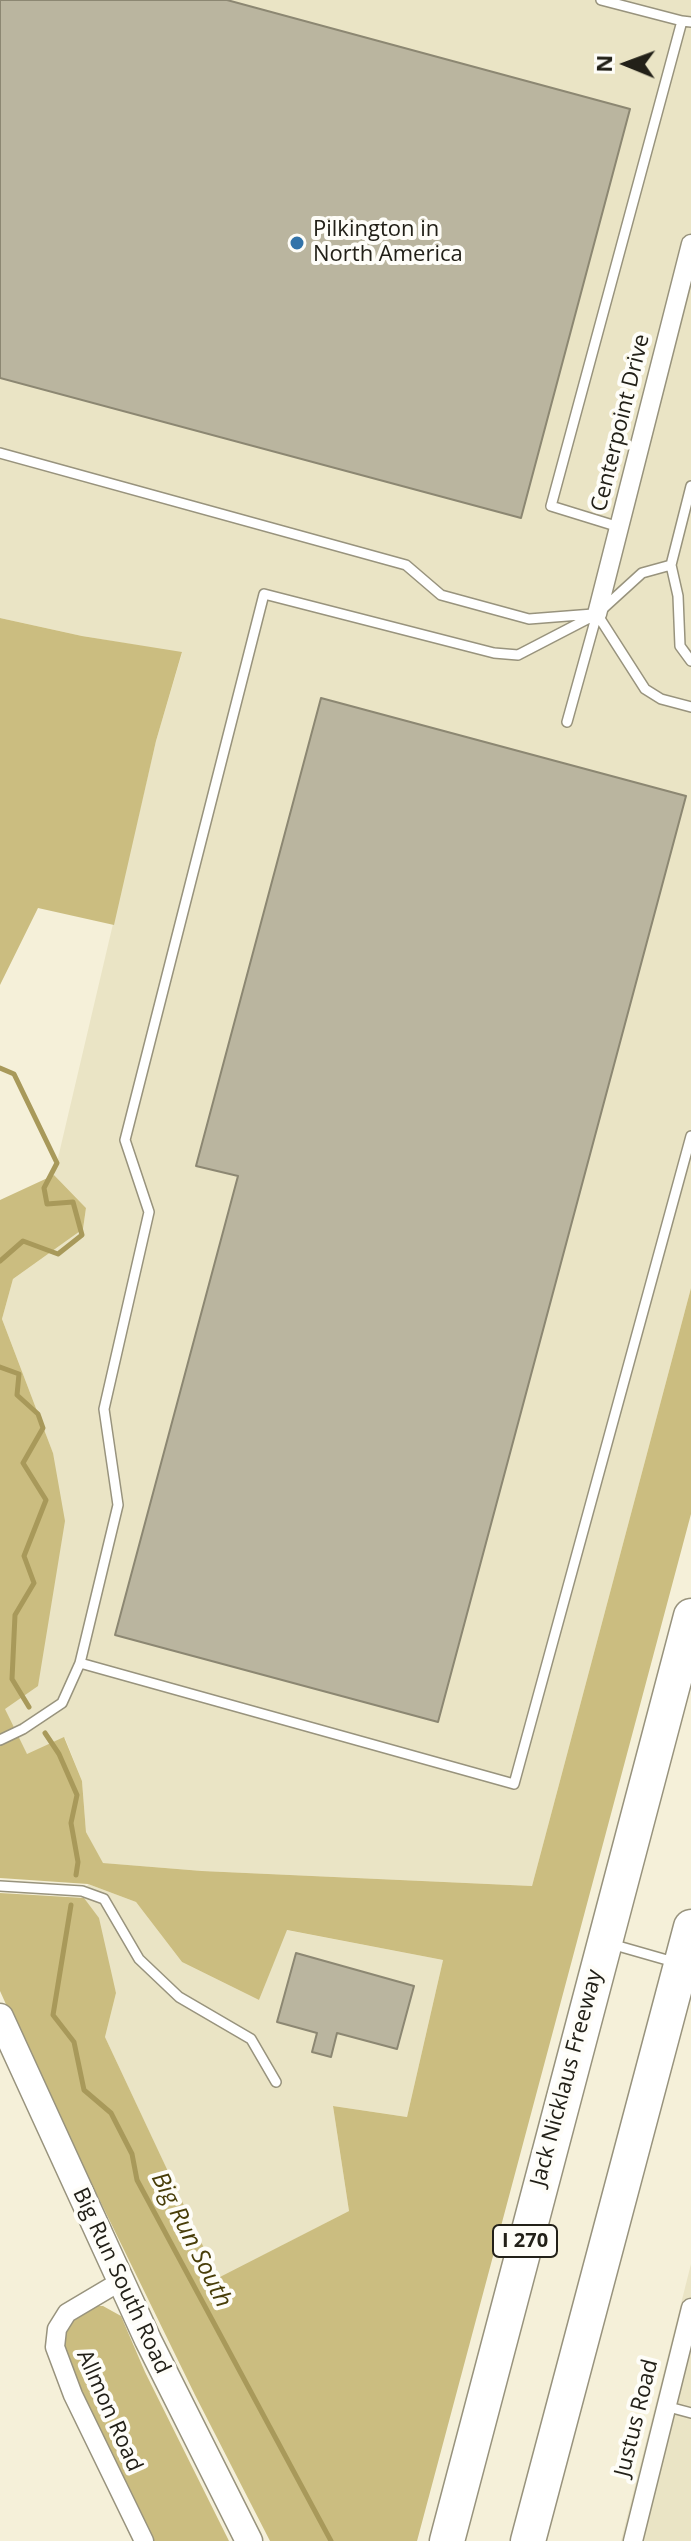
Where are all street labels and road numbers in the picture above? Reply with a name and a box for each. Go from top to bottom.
street label: Centerpoint Drive [586,331,656,515]
street label: Jack Nicklaus Freeway [525,1967,609,2189]
street label: Big Run South Road [66,2184,176,2378]
road number: I 270 [493,2225,557,2257]
street label: Allmon Road [70,2346,148,2476]
street label: Justus Road [610,2357,664,2479]

